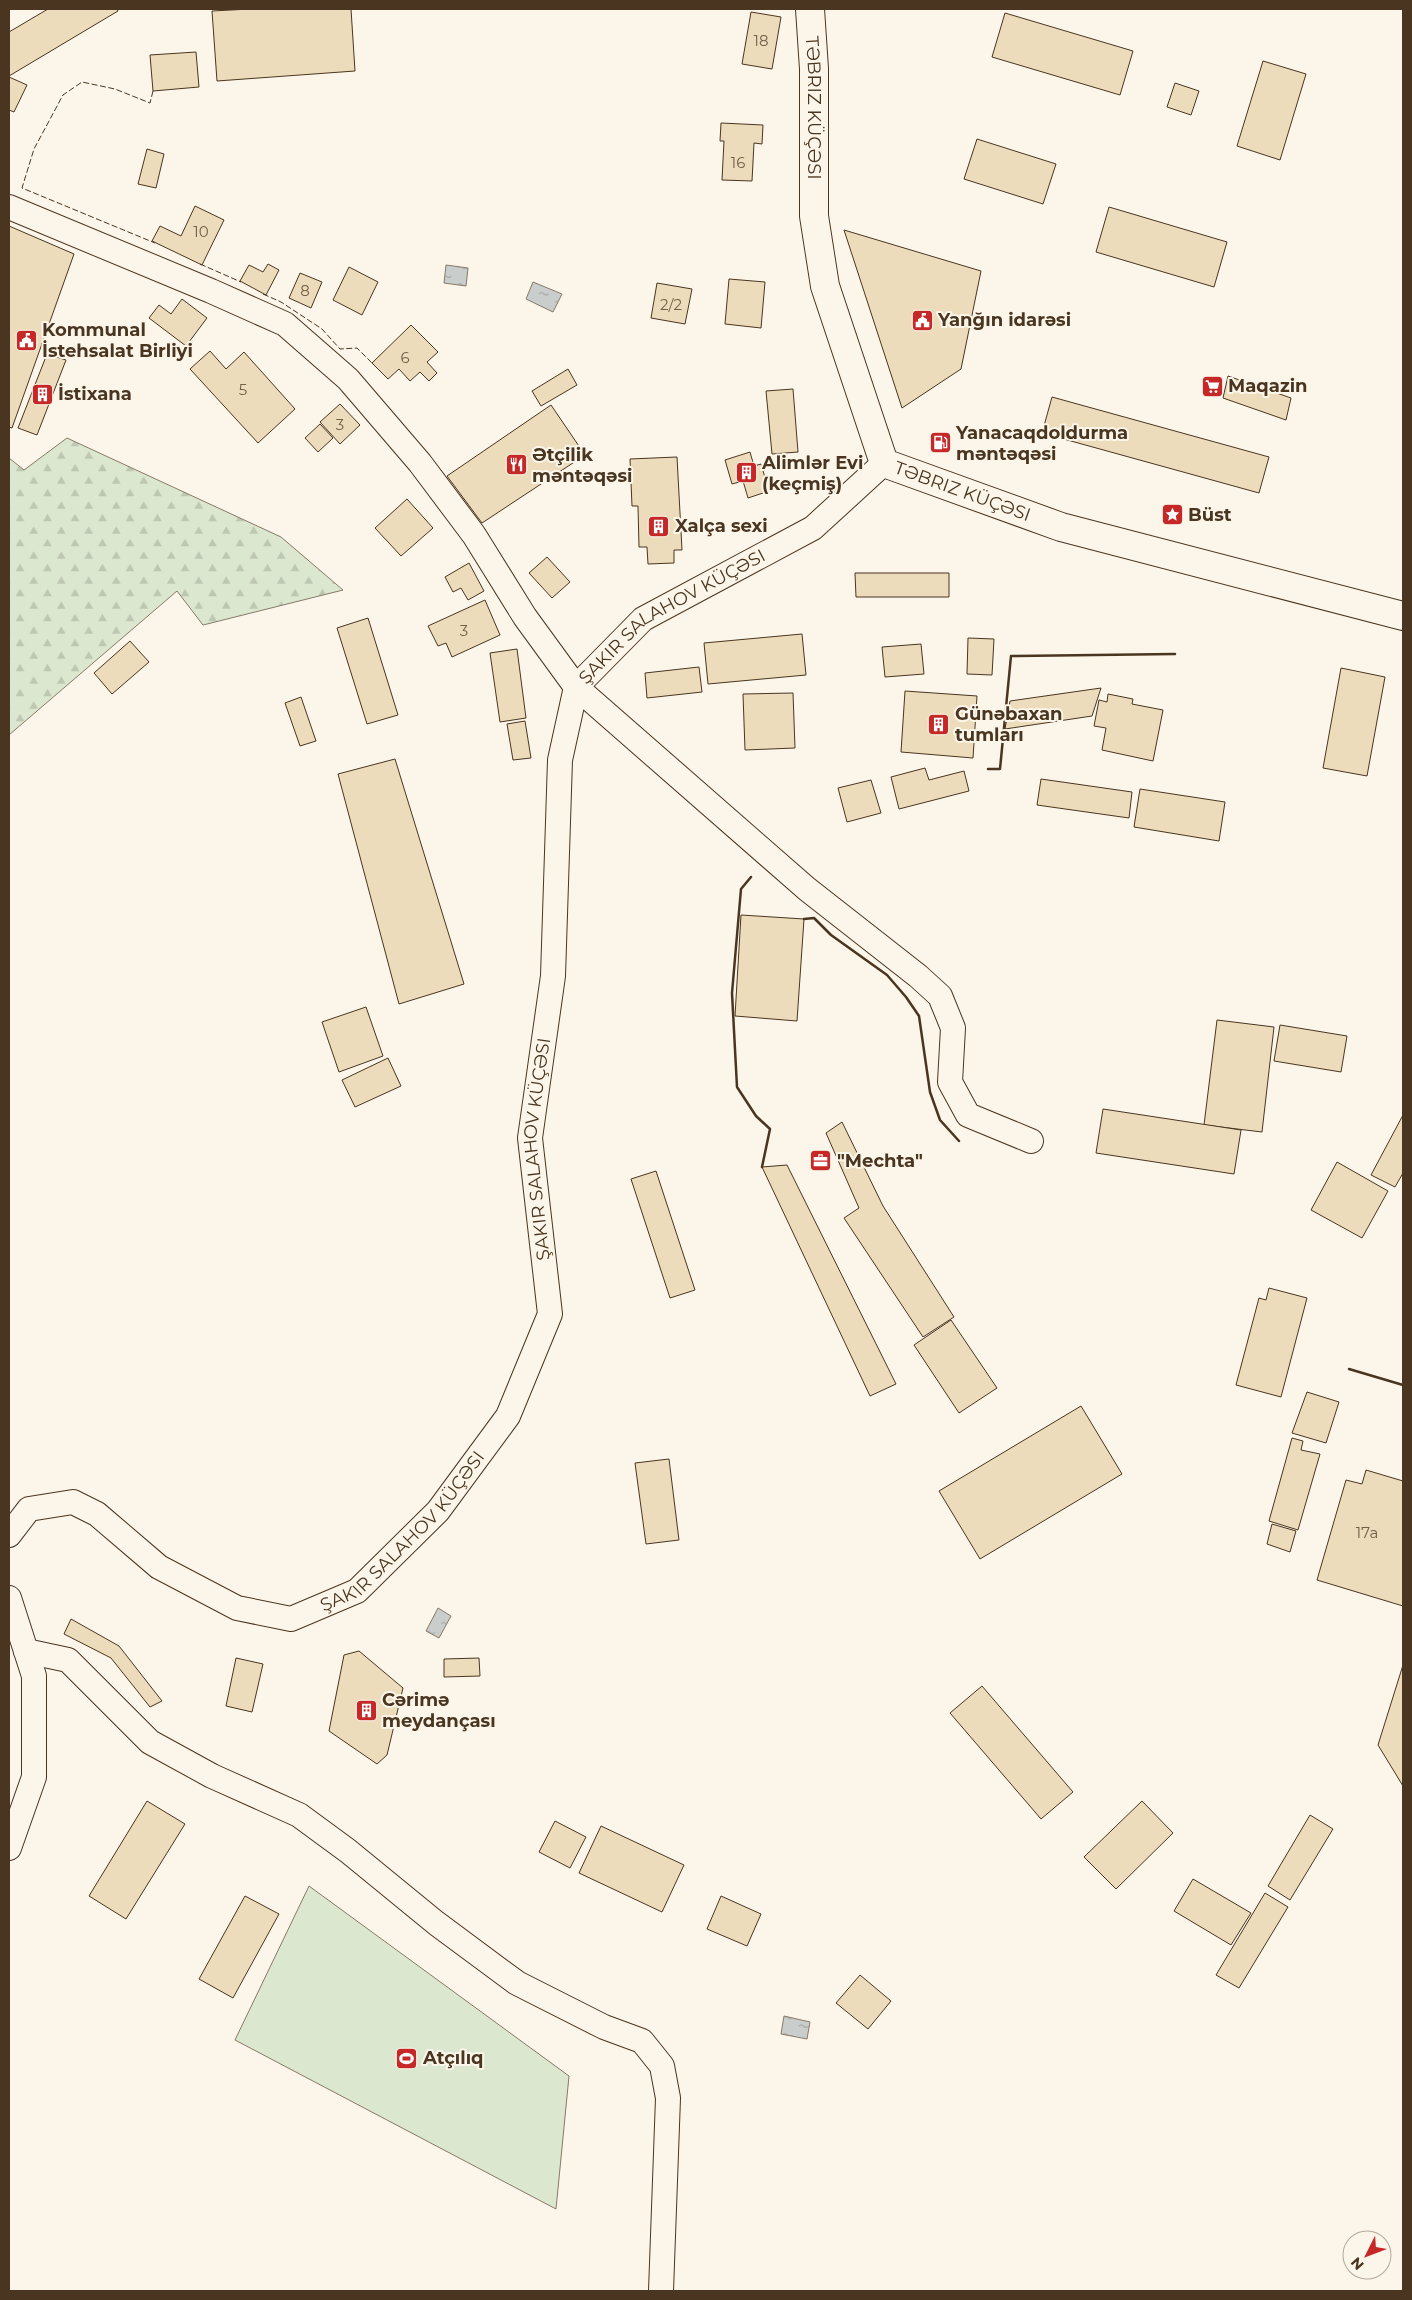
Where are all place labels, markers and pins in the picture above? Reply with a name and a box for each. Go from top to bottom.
public building icon: Yanğın idarəsi [910,308,934,332]
place label: Yanğın idarəsi [937,309,1071,331]
place label: Kommunal İstehsalat Birliyi [42,319,193,362]
public building icon: Kommunal İstehsalat Birliyi [14,328,38,352]
supermarket icon: Maqazin [1200,374,1224,398]
place label: Maqazin [1228,375,1308,397]
building icon: İstixana [30,382,54,406]
place label: İstixana [58,383,132,405]
place label: Yanacaqdoldurma məntəqəsi [955,422,1128,465]
fuel station icon: Yanacaqdoldurma məntəqəsi [928,431,952,455]
place label: Ətçilik məntəqəsi [532,444,632,487]
place label: Alimlər Evi (keçmiş) [761,452,863,495]
restaurant icon: Ətçilik məntəqəsi [504,453,528,477]
building icon: Alimlər Evi (keçmiş) [734,461,758,485]
place icon: Büst [1160,503,1184,527]
place label: Büst [1188,504,1232,526]
building icon: Xalça sexi [647,514,671,538]
place label: Xalça sexi [675,515,768,537]
place label: Günəbaxan tumları [955,703,1063,746]
building icon: Günəbaxan tumları [927,712,951,736]
office icon: "Mechta" [809,1149,833,1173]
place label: "Mechta" [837,1150,923,1172]
place label: Cərimə meydançası [382,1689,496,1732]
building icon: Cərimə meydançası [354,1698,378,1722]
sports icon: Atçılıq [395,2046,419,2070]
place label: Atçılıq [422,2047,484,2069]

